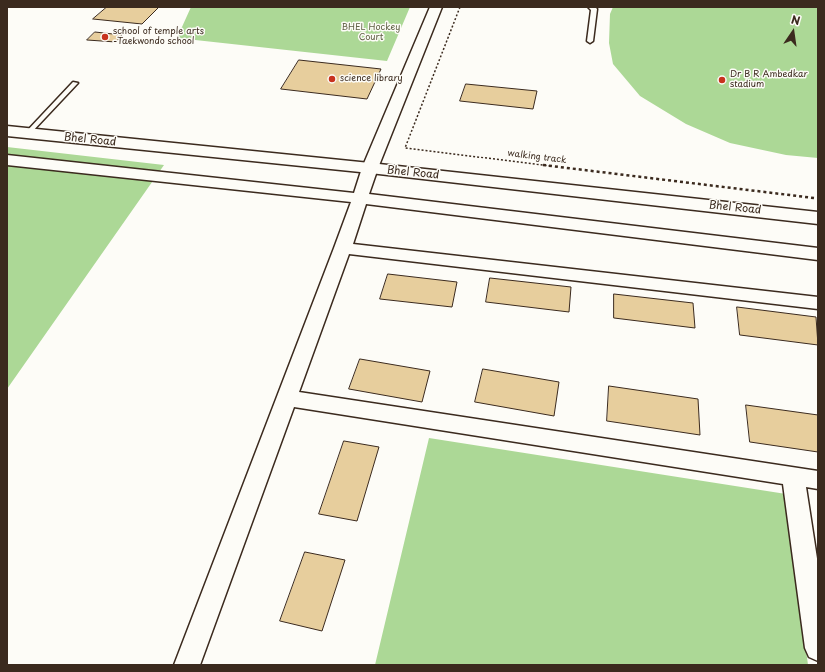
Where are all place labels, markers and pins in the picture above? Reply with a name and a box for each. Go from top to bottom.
place label: school of temple arts -Taekwondo school [113,27,204,48]
marker: school of temple arts -Taekwondo school [100,32,110,42]
place label: Dr B R Ambedkar stadium [730,70,808,91]
marker: science library [327,74,337,84]
place label: science library [340,74,403,84]
marker: Dr B R Ambedkar stadium [717,75,727,85]

